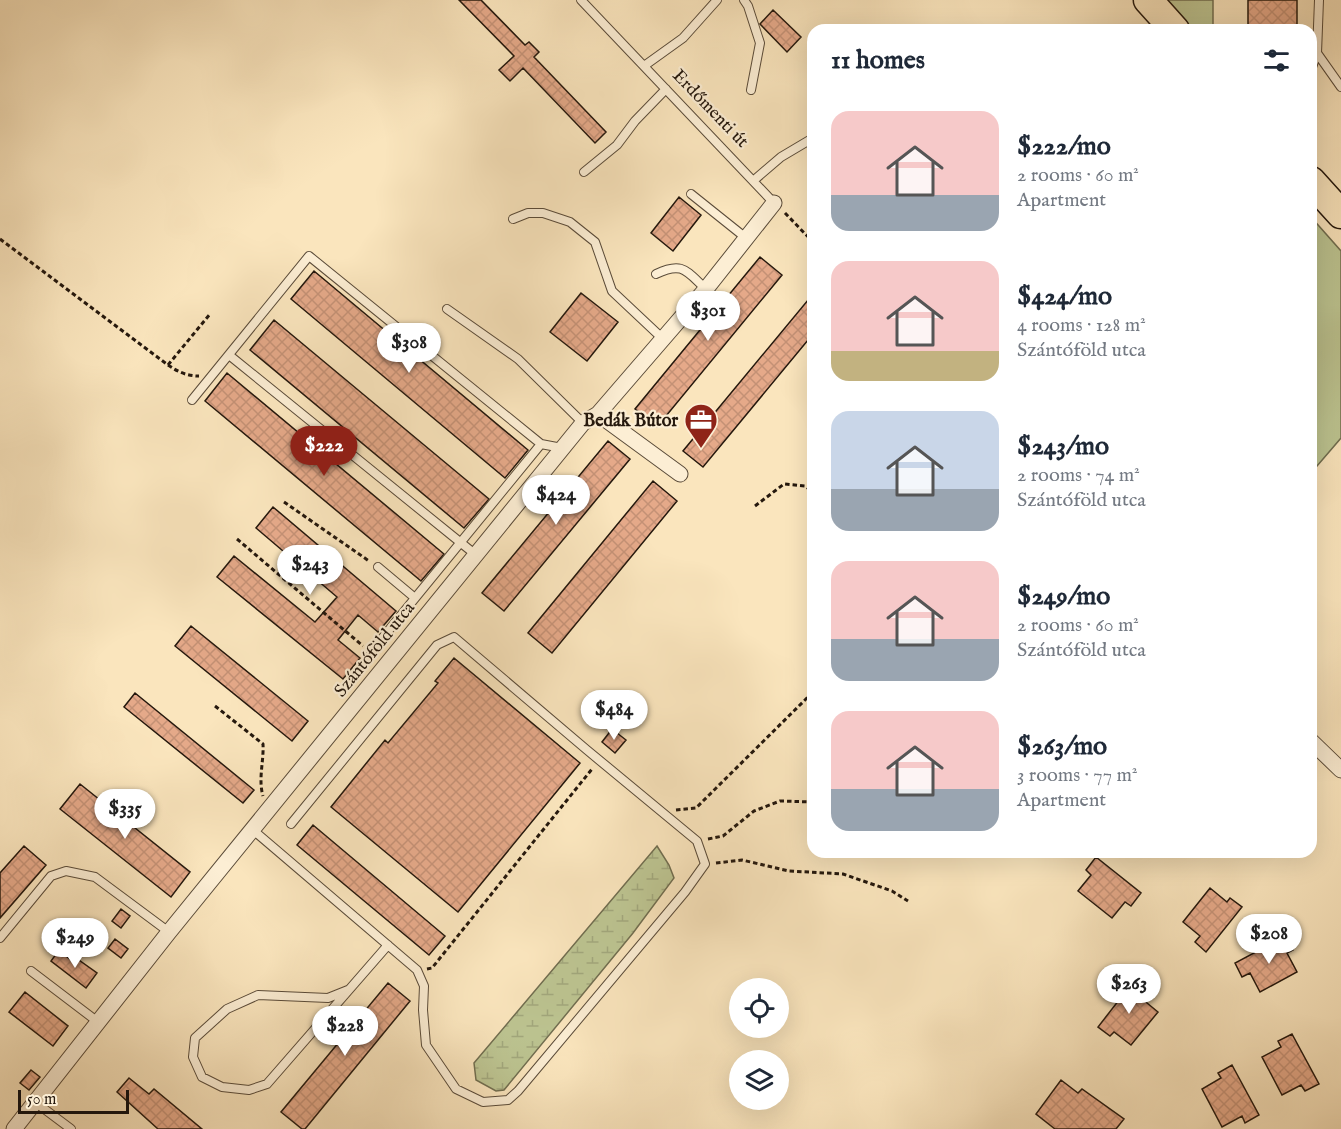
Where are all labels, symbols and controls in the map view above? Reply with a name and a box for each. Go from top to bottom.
text: 11 homes [831,44,925,77]
icon: filters [1260,44,1293,77]
street label: Erdőmenti út [667,65,753,153]
text: $222/mo [1017,130,1111,163]
icon: home [879,135,951,207]
text: 2 rooms · 60 m² [1017,163,1139,188]
text: Apartment [1017,188,1106,213]
text: $424/mo [1017,280,1112,313]
icon: home [879,285,951,357]
pin: $301 [672,291,744,342]
text: $301 [690,298,726,323]
text: 4 rooms · 128 m² [1017,313,1146,338]
pin: $308 [373,323,445,374]
text: $308 [391,330,427,355]
text: Szántóföld utca [1017,338,1146,363]
office icon: Bedák Bútor [683,402,719,449]
place label: Bedák Bútor [583,410,678,433]
pin: $222 [288,426,360,477]
text: $243/mo [1017,430,1109,463]
text: $222 [304,433,344,458]
icon: home [879,435,951,507]
text: 2 rooms · 74 m² [1017,463,1140,488]
pin: $424 [520,475,592,526]
text: $424 [536,482,576,507]
text: Szántóföld utca [1017,488,1146,513]
pin: $243 [274,545,346,596]
text: $243 [291,552,329,577]
text: $249/mo [1017,580,1110,613]
icon: home [879,585,951,657]
street label: Szántóföld utca [330,597,421,702]
text: 2 rooms · 60 m² [1017,613,1139,638]
text: Szántóföld utca [1017,638,1146,663]
pin: $484 [578,690,650,741]
text: $484 [595,697,633,722]
text: $263/mo [1017,730,1107,763]
icon: home [879,735,951,807]
text: 3 rooms · 77 m² [1017,763,1137,788]
text: Apartment [1017,788,1106,813]
pin: $335 [89,789,161,840]
text: $335 [108,796,142,821]
pin: $208 [1233,914,1305,965]
pin: $249 [39,918,111,969]
text: $208 [1250,921,1288,946]
text: $249 [56,925,95,950]
pin: $263 [1093,964,1165,1015]
text: $263 [1111,971,1147,996]
map controls [729,978,789,1110]
button: locate [729,978,789,1038]
pin: $228 [309,1006,381,1057]
text: $228 [326,1013,364,1038]
button: layers [729,1050,789,1110]
scale bar [18,1087,129,1114]
text: 50 m [27,1090,56,1110]

